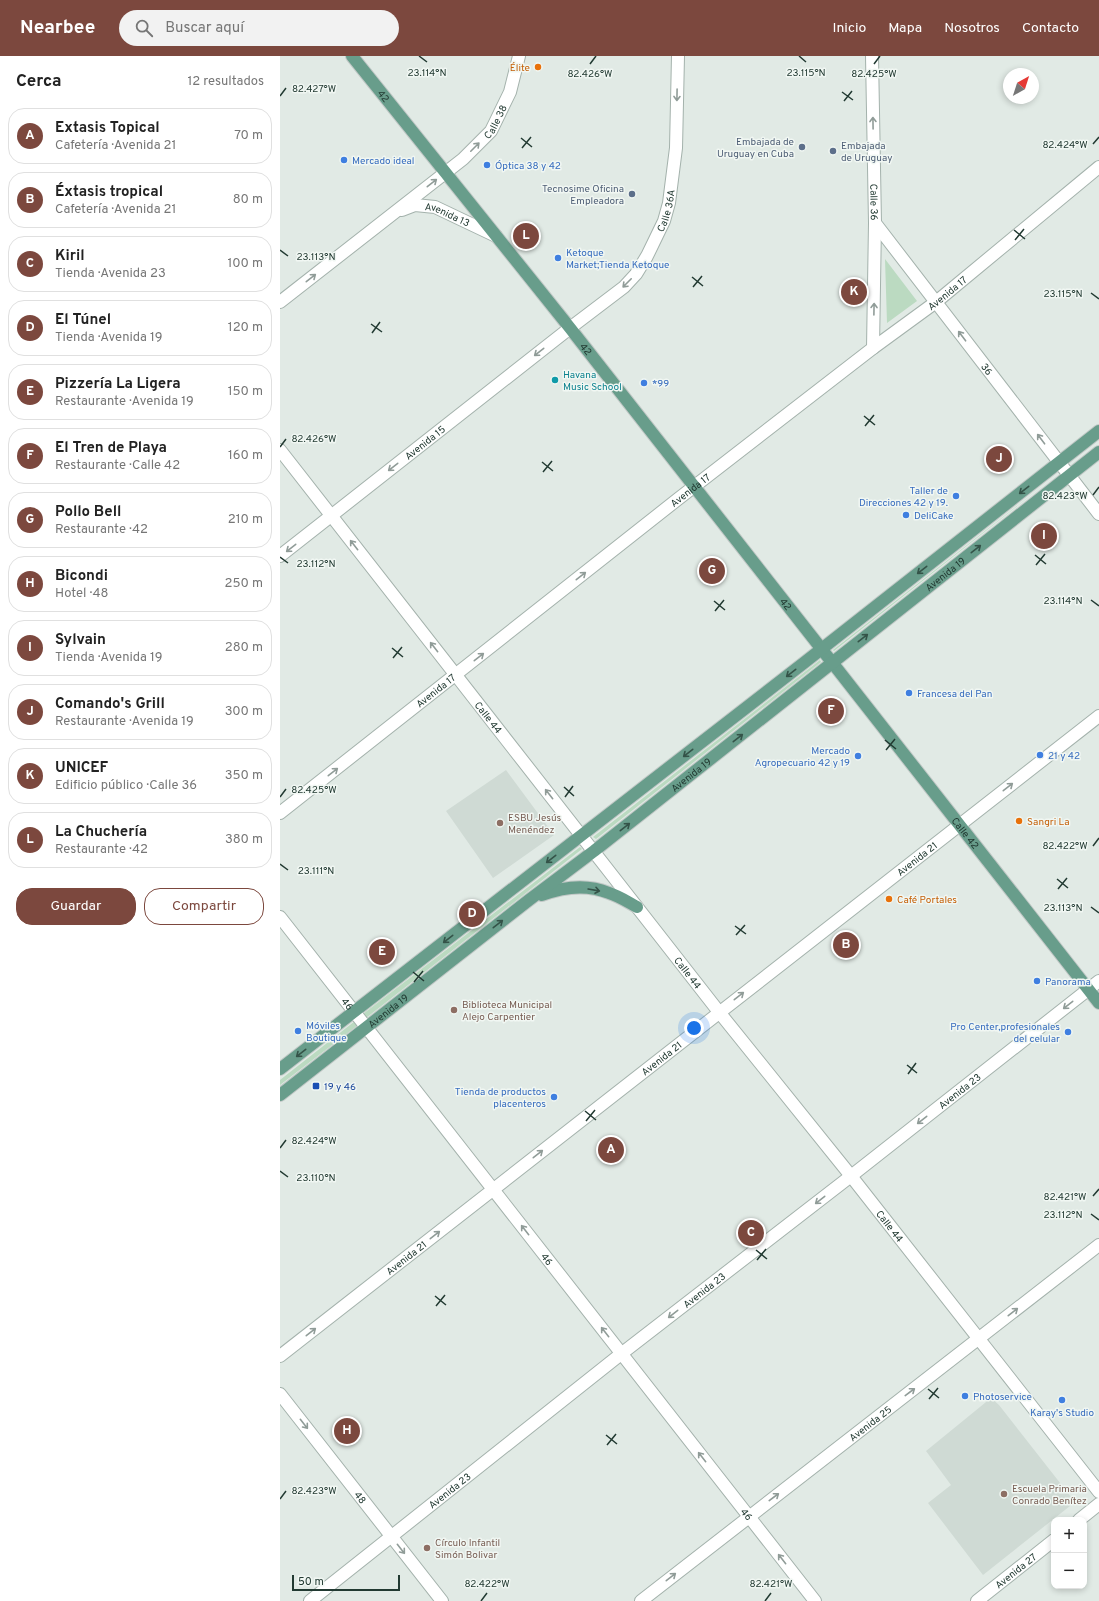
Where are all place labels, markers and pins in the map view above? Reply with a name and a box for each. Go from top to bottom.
place label: Élite [510,62,530,75]
marker: Élite [533,62,543,72]
place label: Embajada de Uruguay en Cuba [717,136,794,161]
place label: Embajada de Uruguay [841,140,892,165]
marker: Embajada de Uruguay en Cuba [797,142,807,152]
marker: Embajada de Uruguay [828,146,838,156]
marker: Mercado ideal [339,155,349,165]
place label: Mercado ideal [352,155,414,168]
marker: Óptica 38 y 42 [482,160,492,170]
place label: Óptica 38 y 42 [495,160,561,173]
place label: Tecnosime Oficina Empleadora [542,183,624,208]
marker: Tecnosime Oficina Empleadora [627,189,637,199]
pin: L [513,221,539,251]
place label: Ketoque Market;Tienda Ketoque [566,247,669,272]
marker: Ketoque Market;Tienda Ketoque [553,253,563,263]
pin: K [841,277,867,307]
place label: Havana Music School [563,369,622,394]
marker: Havana Music School [550,375,560,385]
marker: *99 [639,378,649,388]
place label: *99 [652,378,669,391]
pin: J [986,444,1012,474]
place label: Taller de Direcciones 42 y 19. [859,485,948,510]
marker: Taller de Direcciones 42 y 19. [951,491,961,501]
marker: DeliCake [901,510,911,520]
place label: DeliCake [914,510,953,523]
pin: I [1031,521,1057,551]
pin: G [699,556,725,586]
marker: Francesa del Pan [904,688,914,698]
place label: Francesa del Pan [917,688,992,701]
pin: F [818,696,844,726]
place label: Mercado Agropecuario 42 y 19 [755,745,850,770]
marker: 21 y 42 [1035,750,1045,760]
place label: 21 y 42 [1048,750,1080,763]
marker: Mercado Agropecuario 42 y 19 [853,751,863,761]
place label: ESBU Jesús Menéndez [508,812,562,837]
marker: Sangri La [1014,816,1024,826]
place label: Sangri La [1027,816,1069,829]
marker: ESBU Jesús Menéndez [495,818,505,828]
marker: Café Portales [884,894,894,904]
place label: Café Portales [897,894,957,907]
pin: D [459,899,485,929]
pin: B [833,930,859,960]
pin: E [369,937,395,967]
marker: Panorama [1032,976,1042,986]
place label: Panorama [1045,976,1091,989]
place label: Biblioteca Municipal Alejo Carpentier [462,999,552,1024]
marker: Biblioteca Municipal Alejo Carpentier [449,1005,459,1015]
place label: Móviles Boutique [306,1020,347,1045]
place label: Pro Center,profesionales del celular [950,1021,1060,1046]
marker: Móviles Boutique [293,1026,303,1036]
marker: Pro Center,profesionales del celular [1063,1027,1073,1037]
marker: 19 y 46 [311,1081,321,1091]
place label: 19 y 46 [324,1081,356,1094]
place label: Tienda de productos placenteros [455,1086,546,1111]
marker: Tienda de productos placenteros [549,1092,559,1102]
pin: A [598,1135,624,1165]
pin: C [738,1218,764,1248]
marker: Photoservice [960,1391,970,1401]
place label: Photoservice [973,1391,1032,1404]
marker: Karay's Studio [1057,1395,1067,1405]
place label: Karay's Studio [1030,1407,1094,1420]
pin: H [334,1416,360,1446]
place label: Escuela Primaria Conrado Benítez [1012,1483,1087,1508]
marker: Escuela Primaria Conrado Benítez [999,1489,1009,1499]
place label: Círculo Infantil Simón Bolivar [435,1537,500,1562]
marker: Círculo Infantil Simón Bolivar [422,1543,432,1553]

